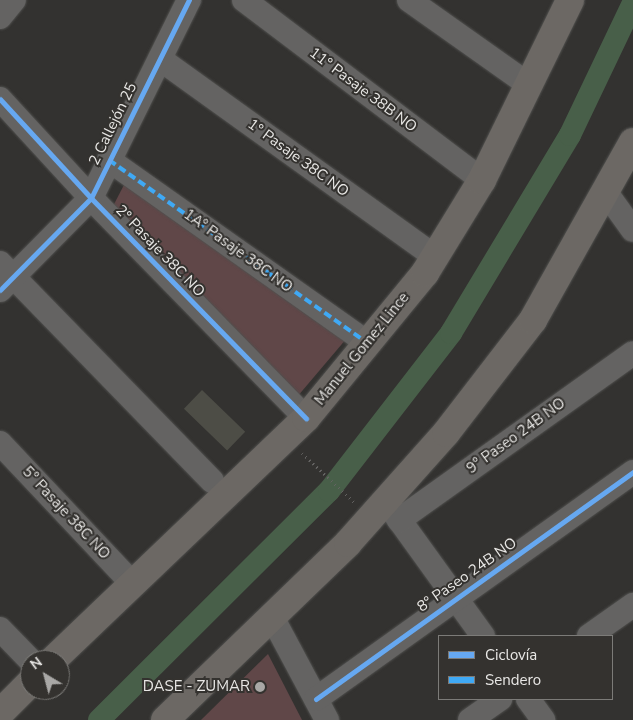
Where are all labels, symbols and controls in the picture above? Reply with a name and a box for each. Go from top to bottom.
street label: 11° Pasaje 38B NO [306,44,420,136]
street label: 2 Callejón 25 [85,80,141,168]
street label: 1° Pasaje 38C NO [244,115,352,201]
street label: 2° Pasaje 38C NO [112,201,208,301]
street label: 1A° Pasaje 38C NO [180,205,296,297]
street label: Manuel Gomez Lince [311,289,413,409]
street label: 9° Paseo 24B NO [463,394,569,478]
street label: 5° Pasaje 38C NO [18,463,114,563]
street label: 8° Paseo 24B NO [414,534,520,616]
legend [438,635,613,700]
text: Ciclovía [485,645,537,665]
north arrow [20,650,70,700]
text: N [26,653,46,674]
text: Sendero [485,670,541,690]
place label: DASE - ZUMAR [143,678,250,696]
marker: DASE - ZUMAR [254,681,266,693]

